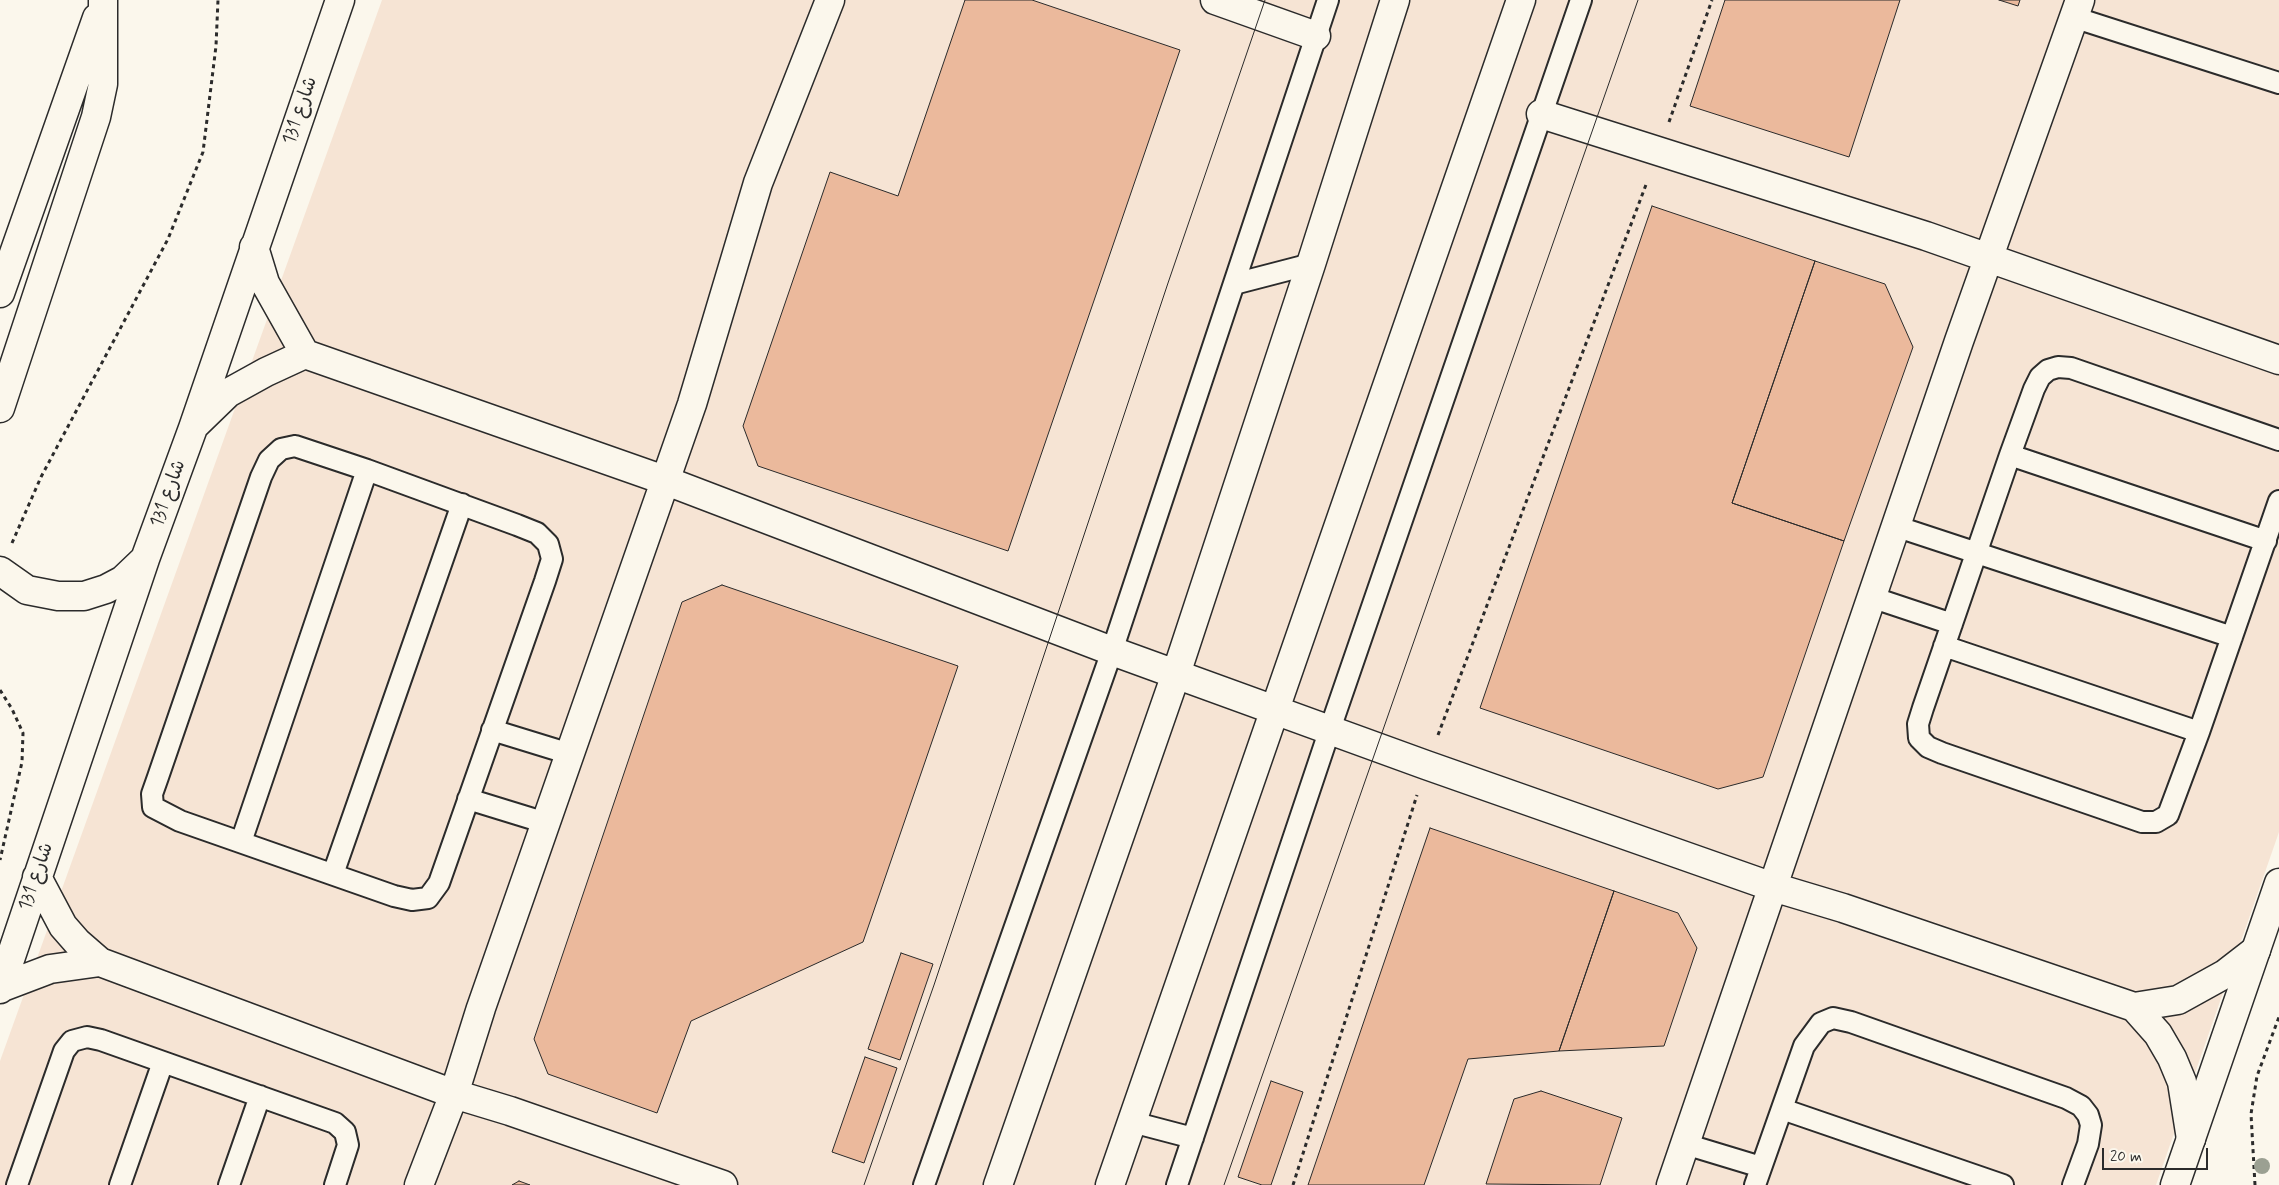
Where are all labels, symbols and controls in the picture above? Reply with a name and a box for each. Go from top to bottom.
street label: شارع 131 [279,74,323,148]
street label: شارع 131 [146,457,192,531]
street label: شارع 131 [15,840,59,914]
scale bar [2104,1138,2210,1170]
text: 20 m [2110,1147,2142,1167]

